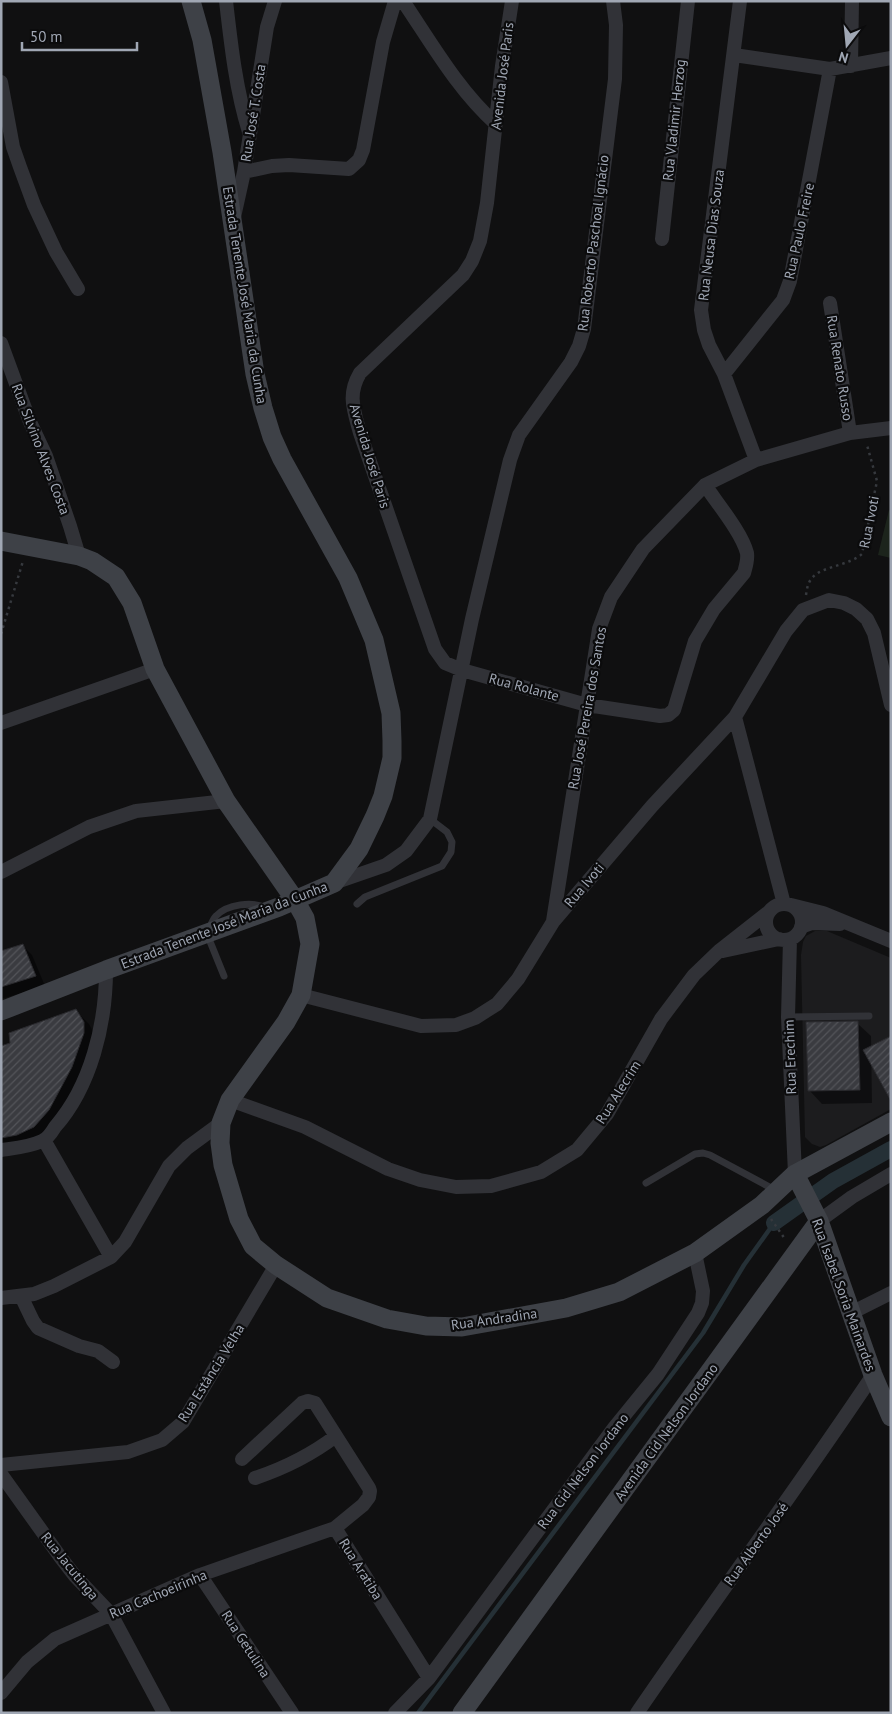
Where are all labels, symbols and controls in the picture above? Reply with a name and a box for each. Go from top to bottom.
scale bar [22,20,138,52]
north arrow [822,20,872,70]
street label: Avenida José Paris [486,21,518,131]
text: 50 m [30,27,63,46]
text: N [837,48,850,67]
street label: Rua Vladimir Herzog [659,58,689,182]
street label: Rua José T. Costa [236,63,270,163]
street label: Rua Roberto Paschoal Ignácio [573,154,613,332]
street label: Rua Neusa Dias Souza [694,168,728,302]
street label: Rua Paulo Freire [780,181,818,281]
street label: Estrada Tenente José Maria da Cunha [219,185,271,405]
street label: Rua Renato Russo [823,314,857,422]
street label: Rua Silvino Alves Costa [8,381,74,517]
street label: Avenida José Paris [346,402,394,510]
street label: Rua Ivoti [855,494,883,550]
street label: Rua José Pereira dos Santos [564,625,610,791]
street label: Rua Rolante [487,669,561,705]
street label: Rua Ivoti [560,859,608,911]
street label: Estrada Tenente José Maria da Cunha [118,877,330,973]
street label: Rua Erechim [780,1019,800,1095]
street label: Rua Alecrim [591,1057,645,1127]
street label: Rua Isabel Soria Mainardes [808,1216,880,1374]
street label: Rua Andradina [450,1304,538,1334]
street label: Rua Estância Velha [174,1321,248,1425]
street label: Avenida Cid Nelson Jordano [610,1360,722,1504]
street label: Rua Cid Nelson Jordano [533,1409,633,1533]
street label: Rua Alberto José [720,1499,792,1589]
street label: Rua Jacutinga [37,1529,103,1604]
street label: Rua Aratiba [335,1535,387,1603]
street label: Rua Cachoeirinha [107,1565,210,1623]
street label: Rua Getulina [218,1607,274,1681]

